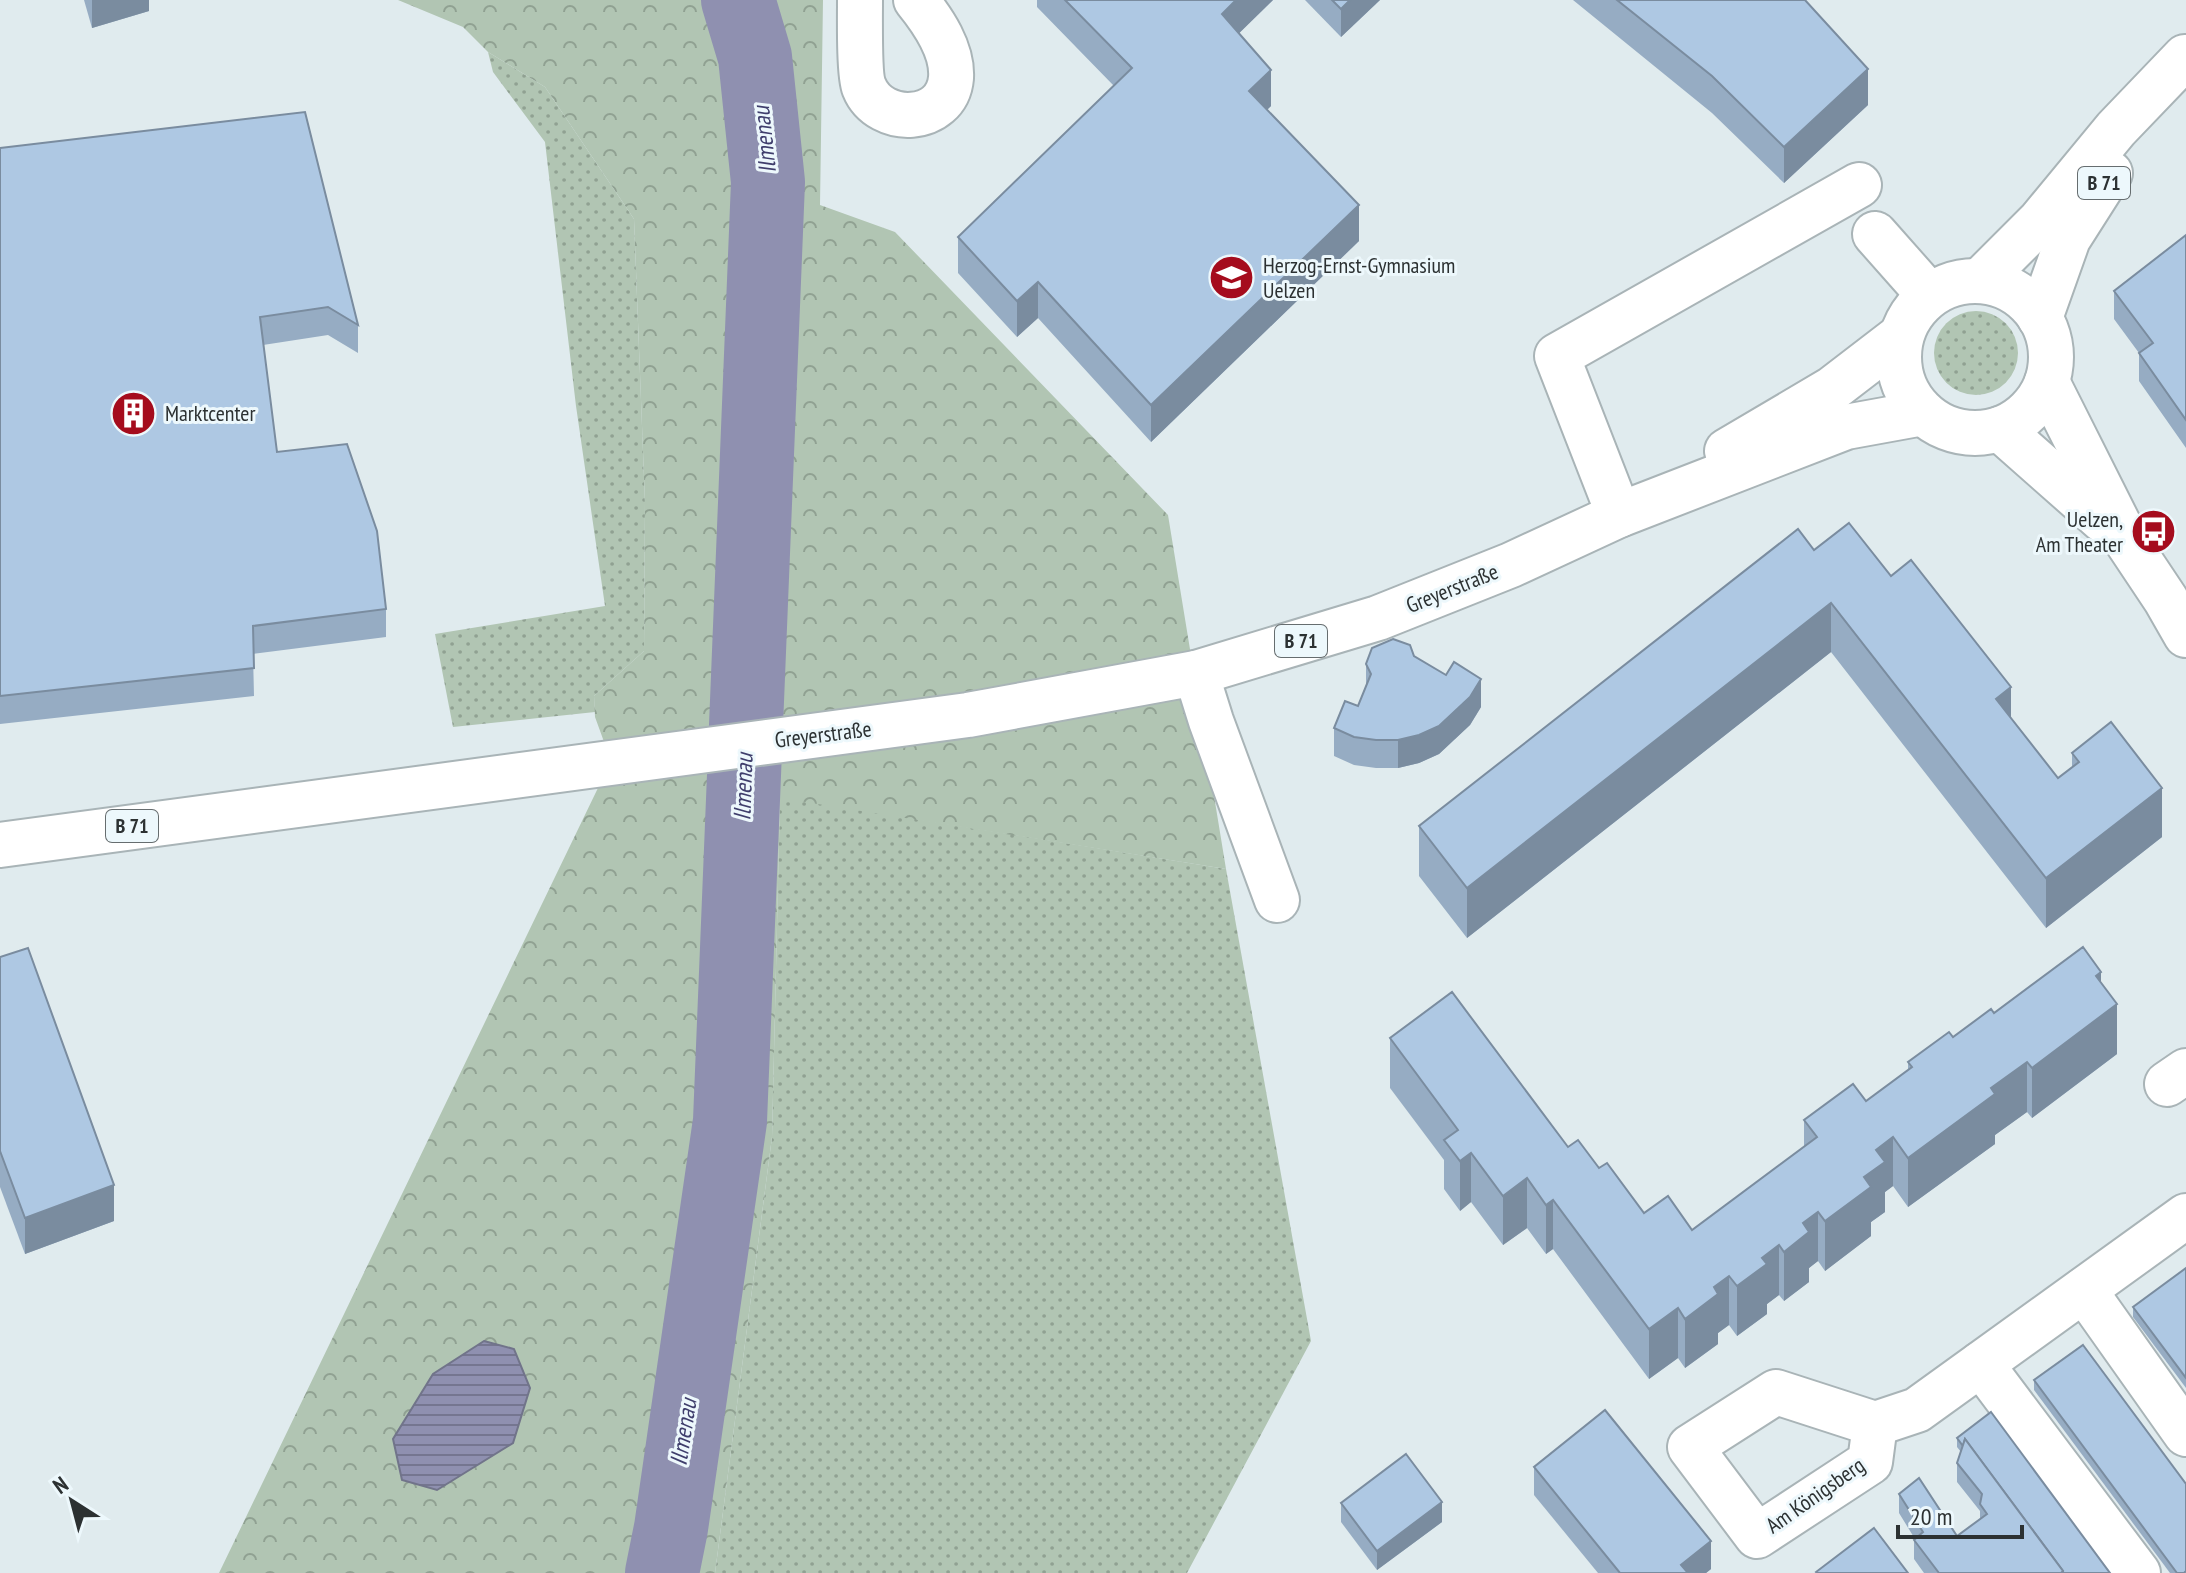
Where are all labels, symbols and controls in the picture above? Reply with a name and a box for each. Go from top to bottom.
water label: Ilmenau [745,103,783,175]
road number: B 71 [2078,167,2130,199]
place label: Herzog-Ernst-Gymnasium Uelzen [1263,251,1455,304]
school or university icon: Herzog-Ernst-Gymnasium Uelzen [1208,254,1256,302]
building icon: Marktcenter [110,389,158,437]
place label: Marktcenter [165,399,255,427]
place label: Uelzen, Am Theater [2036,505,2123,558]
bus stop icon: Uelzen, Am Theater [2130,508,2178,556]
street label: Greyerstraße [1402,557,1502,619]
road number: B 71 [1275,625,1327,657]
street label: Greyerstraße [773,714,873,754]
water label: Ilmenau [726,751,760,821]
road number: B 71 [106,810,158,842]
water label: Ilmenau [662,1395,704,1468]
street label: Am Königsberg [1760,1451,1870,1539]
north arrow [32,1461,112,1541]
text: N [47,1470,73,1500]
scale bar [1898,1489,2022,1539]
text: 20 m [1910,1501,1952,1532]

